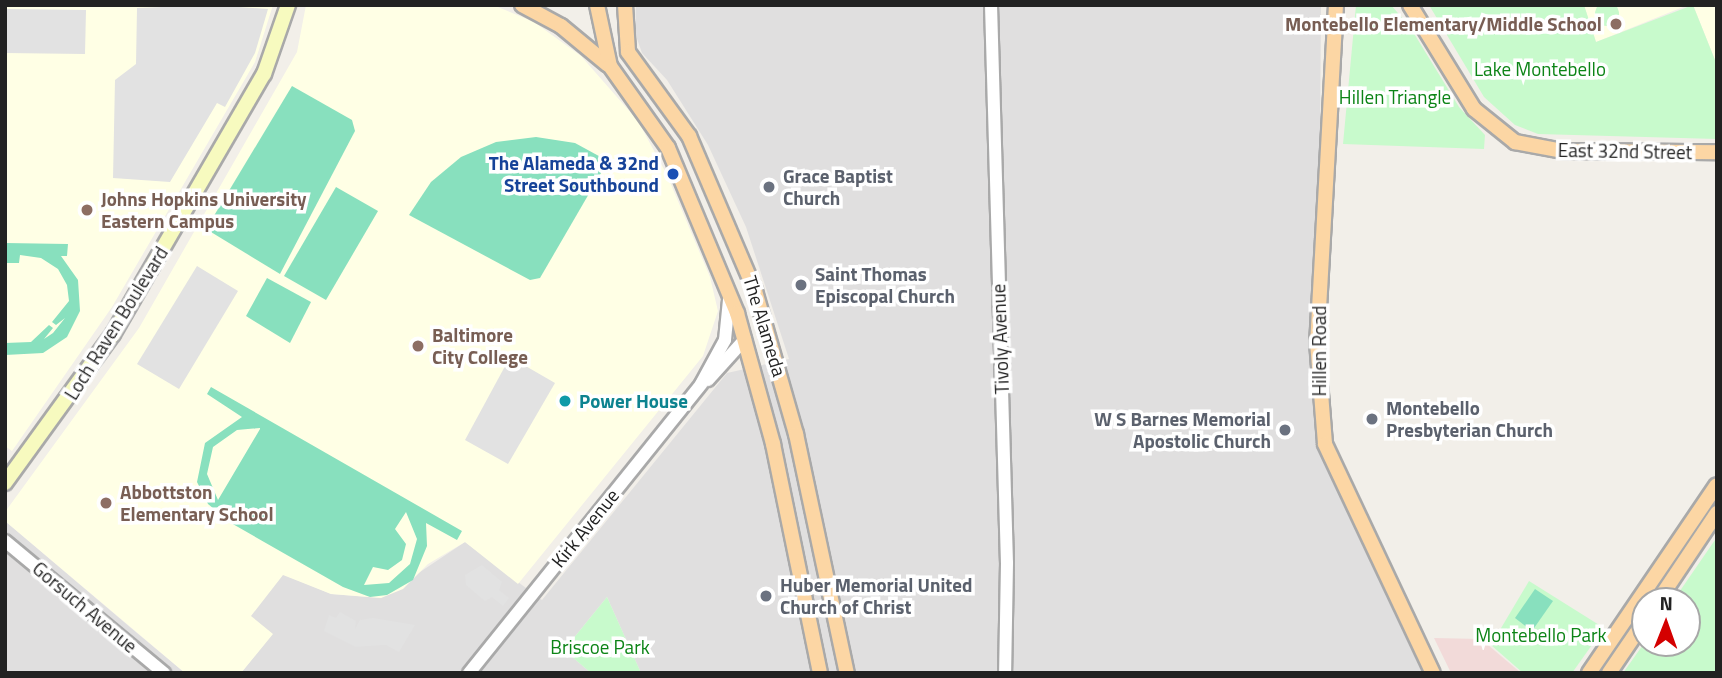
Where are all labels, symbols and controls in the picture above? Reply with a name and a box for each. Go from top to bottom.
place label: Montebello Elementary/Middle School [1285,13,1602,35]
marker: Montebello Elementary/Middle School [1608,16,1624,32]
park label: Lake Montebello [1474,58,1606,80]
park label: Hillen Triangle [1339,86,1451,108]
street label: East 32nd Street [1558,138,1692,164]
place label: The Alameda & 32nd Street Southbound [489,152,659,196]
place label: Grace Baptist Church [783,165,893,209]
marker: The Alameda & 32nd Street Southbound [665,166,681,182]
marker: Grace Baptist Church [761,179,777,195]
place label: Johns Hopkins University Eastern Campus [101,188,307,232]
marker: Johns Hopkins University Eastern Campus [79,202,95,218]
street label: Loch Raven Boulevard [60,242,172,404]
place label: Saint Thomas Episcopal Church [815,263,955,307]
street label: The Alameda [739,273,791,379]
marker: Saint Thomas Episcopal Church [793,277,809,293]
street label: Tivoly Avenue [987,283,1013,395]
street label: Hillen Road [1308,306,1330,396]
place label: Baltimore City College [432,324,528,368]
marker: Baltimore City College [410,338,426,354]
place label: Power House [579,390,688,412]
marker: Power House [557,393,573,409]
place label: Montebello Presbyterian Church [1386,397,1553,441]
place label: W S Barnes Memorial Apostolic Church [1094,408,1271,452]
marker: Montebello Presbyterian Church [1364,411,1380,427]
marker: W S Barnes Memorial Apostolic Church [1277,422,1293,438]
place label: Abbottston Elementary School [120,481,274,525]
street label: Kirk Avenue [546,484,624,572]
marker: Abbottston Elementary School [98,495,114,511]
street label: Gorsuch Avenue [28,557,142,657]
place label: Huber Memorial United Church of Christ [780,574,972,618]
north arrow [1631,587,1701,657]
marker: Huber Memorial United Church of Christ [758,588,774,604]
text: N [1659,588,1673,617]
park label: Montebello Park [1475,624,1607,646]
park label: Briscoe Park [550,636,650,658]

